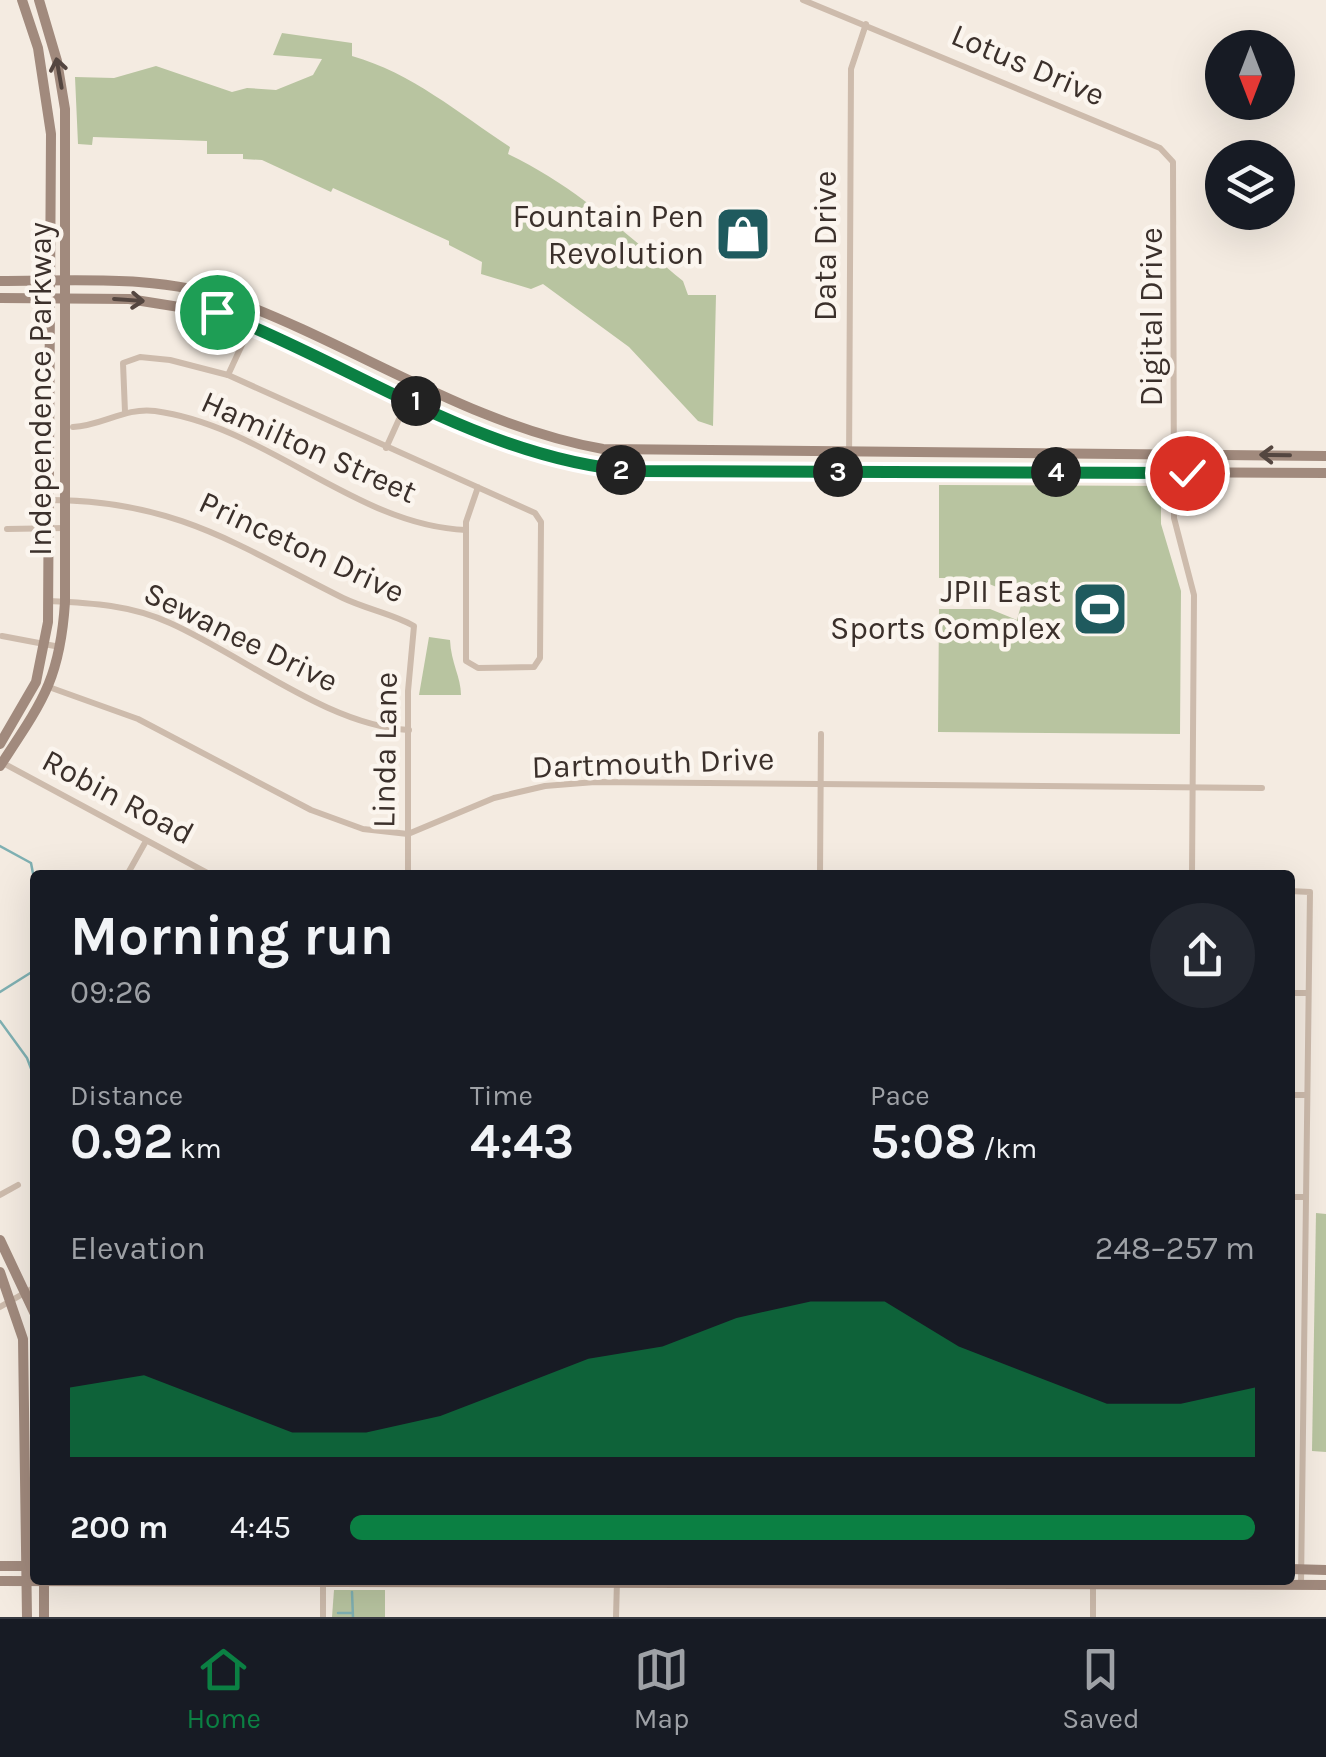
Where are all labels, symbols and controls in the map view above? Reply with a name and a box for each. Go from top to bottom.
street label: Lotus Drive [946,16,1110,114]
north arrow [1205,30,1295,120]
map controls [1205,30,1295,230]
one-way arrow [49,57,68,90]
button: layers [1205,140,1295,230]
street label: Data Drive [807,171,844,321]
place label: Fountain Pen Revolution [512,198,704,272]
shop icon: Fountain Pen Revolution [713,204,773,264]
street label: Independence Parkway [22,222,59,556]
street label: Digital Drive [1133,227,1170,407]
pin [175,270,260,355]
icon: arrive [190,285,245,340]
one-way arrow [113,291,145,310]
pin: 1 [391,376,441,426]
street label: Hamilton Street [196,383,422,511]
text: 1 [411,384,421,417]
pin [1145,431,1230,516]
pin: 2 [596,445,646,495]
icon: check [1160,446,1215,501]
one-way arrow [1259,446,1292,464]
pin: 3 [813,447,863,497]
pin: 4 [1031,447,1081,497]
text: 2 [613,453,629,486]
text: 3 [829,455,847,488]
text: 4 [1048,455,1064,488]
street label: Princeton Drive [193,483,411,611]
place label: JPII East Sports Complex [830,573,1061,647]
street label: Sewanee Drive [138,574,344,700]
sports icon: JPII East Sports Complex [1070,579,1130,639]
street label: Linda Lane [365,672,405,828]
street label: Dartmouth Drive [531,740,775,786]
street label: Robin Road [36,742,200,852]
button: share [1150,903,1255,1008]
text: Morning run [70,904,394,968]
text: 09:26 [70,974,152,1011]
text: Distance [70,1079,183,1112]
text: Time [470,1079,533,1112]
text: Pace [870,1079,930,1112]
text: 0.92 [70,1112,173,1171]
text: 4:43 [470,1112,574,1171]
text: 5:08 [870,1112,977,1171]
text: km [173,1132,222,1165]
text: /km [977,1132,1037,1165]
text: Elevation [70,1230,205,1267]
text: 248–257 m [1095,1230,1255,1267]
text: 200 m [70,1509,168,1546]
text: 4:45 [230,1509,291,1546]
tab: Home [186,1642,261,1735]
tab: Map [634,1642,689,1735]
tab: Saved [1062,1642,1140,1735]

